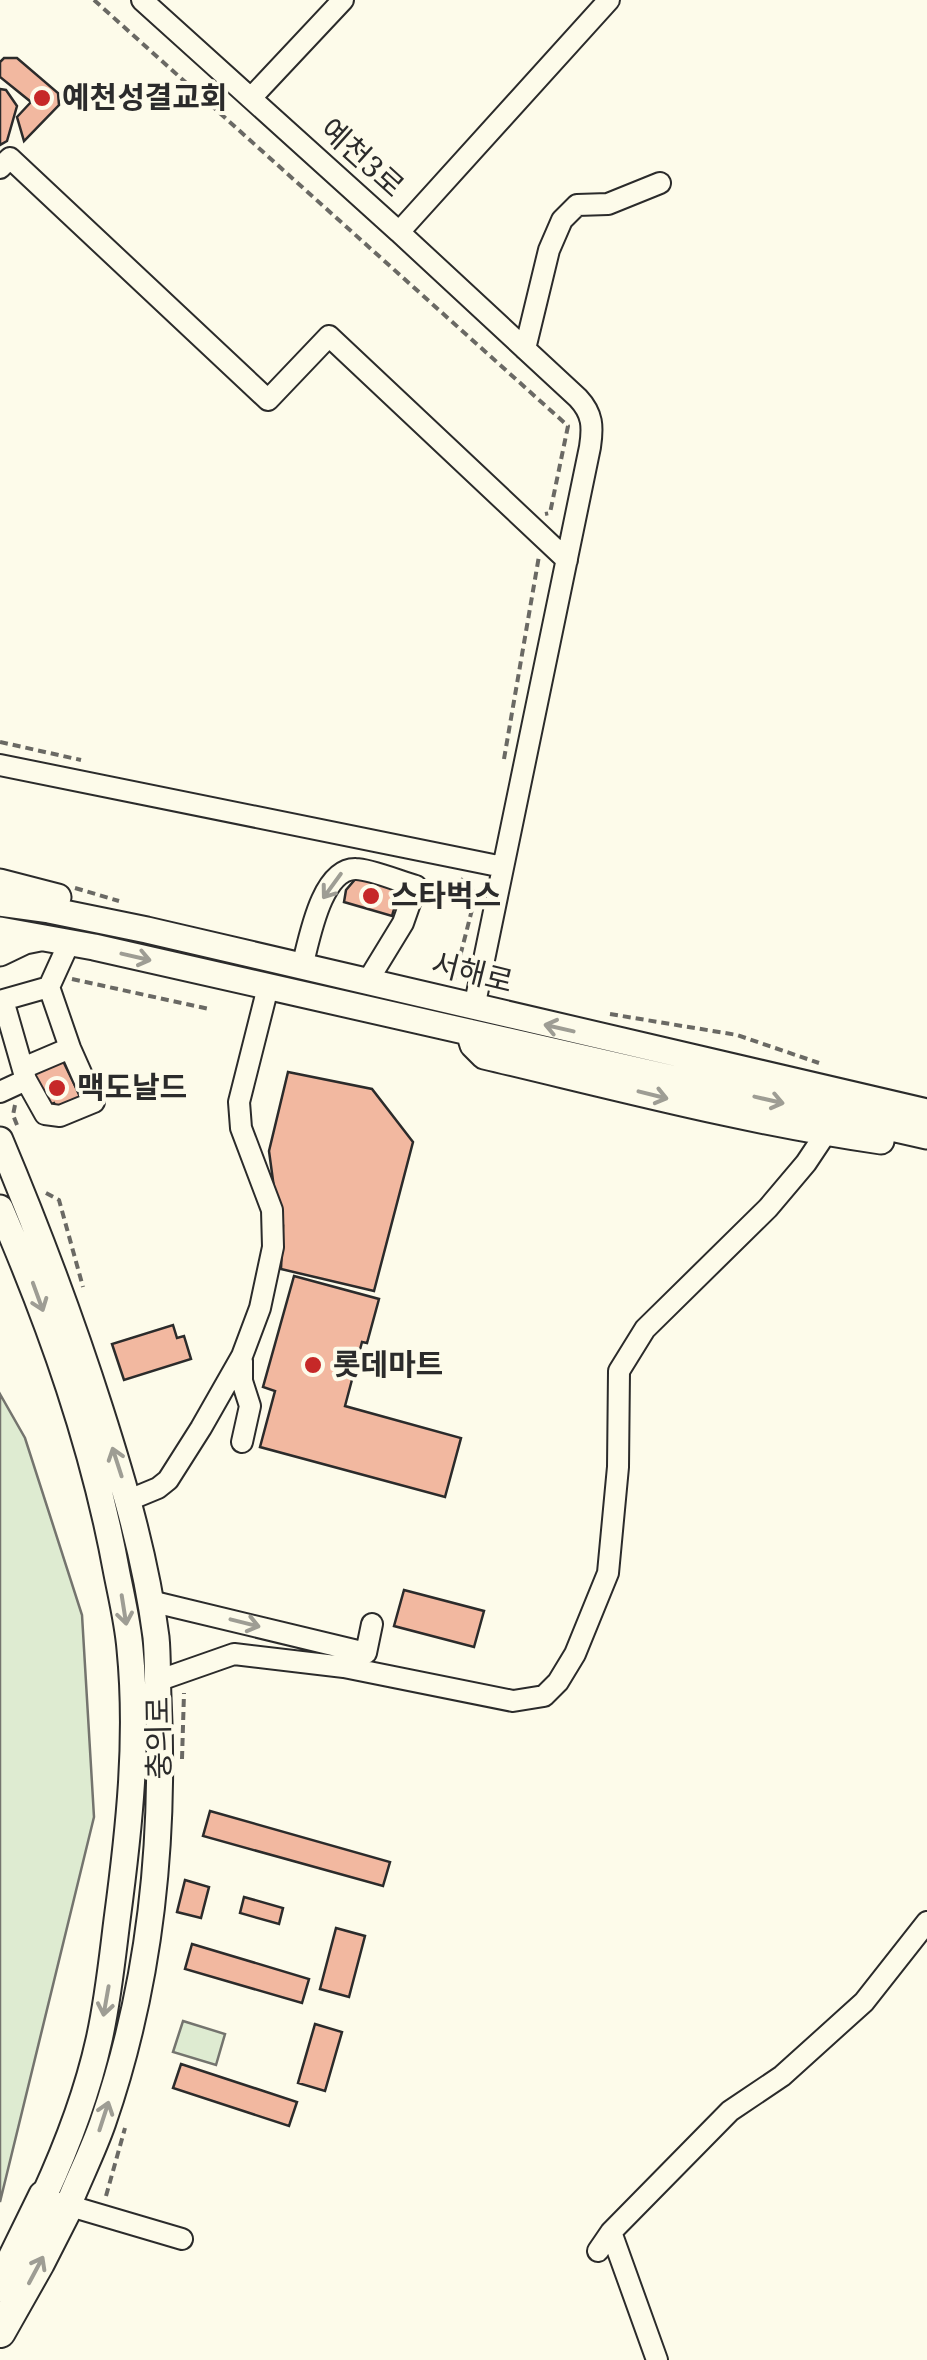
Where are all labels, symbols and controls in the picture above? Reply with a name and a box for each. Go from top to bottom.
place label: 예천성결교회 [62,76,228,117]
marker: 예천성결교회 [31,87,53,109]
street label: 예천3로 [312,108,414,205]
one-way arrow [322,872,343,899]
place label: 스타벅스 [391,874,501,915]
marker: 스타벅스 [360,885,382,907]
street label: 서해로 [427,942,517,1001]
one-way arrow [119,949,151,967]
one-way arrow [544,1018,576,1036]
place label: 맥도날드 [77,1066,187,1107]
marker: 맥도날드 [46,1077,68,1099]
one-way arrow [637,1087,668,1106]
one-way arrow [752,1092,784,1110]
one-way arrow [30,1281,48,1313]
place label: 롯데마트 [333,1343,443,1384]
marker: 롯데마트 [302,1354,324,1376]
one-way arrow [106,1446,124,1478]
one-way arrow [115,1593,134,1626]
one-way arrow [228,1615,260,1633]
street label: 충의로 [136,1696,179,1780]
one-way arrow [96,1985,115,2017]
one-way arrow [97,2100,115,2132]
one-way arrow [26,2255,46,2285]

